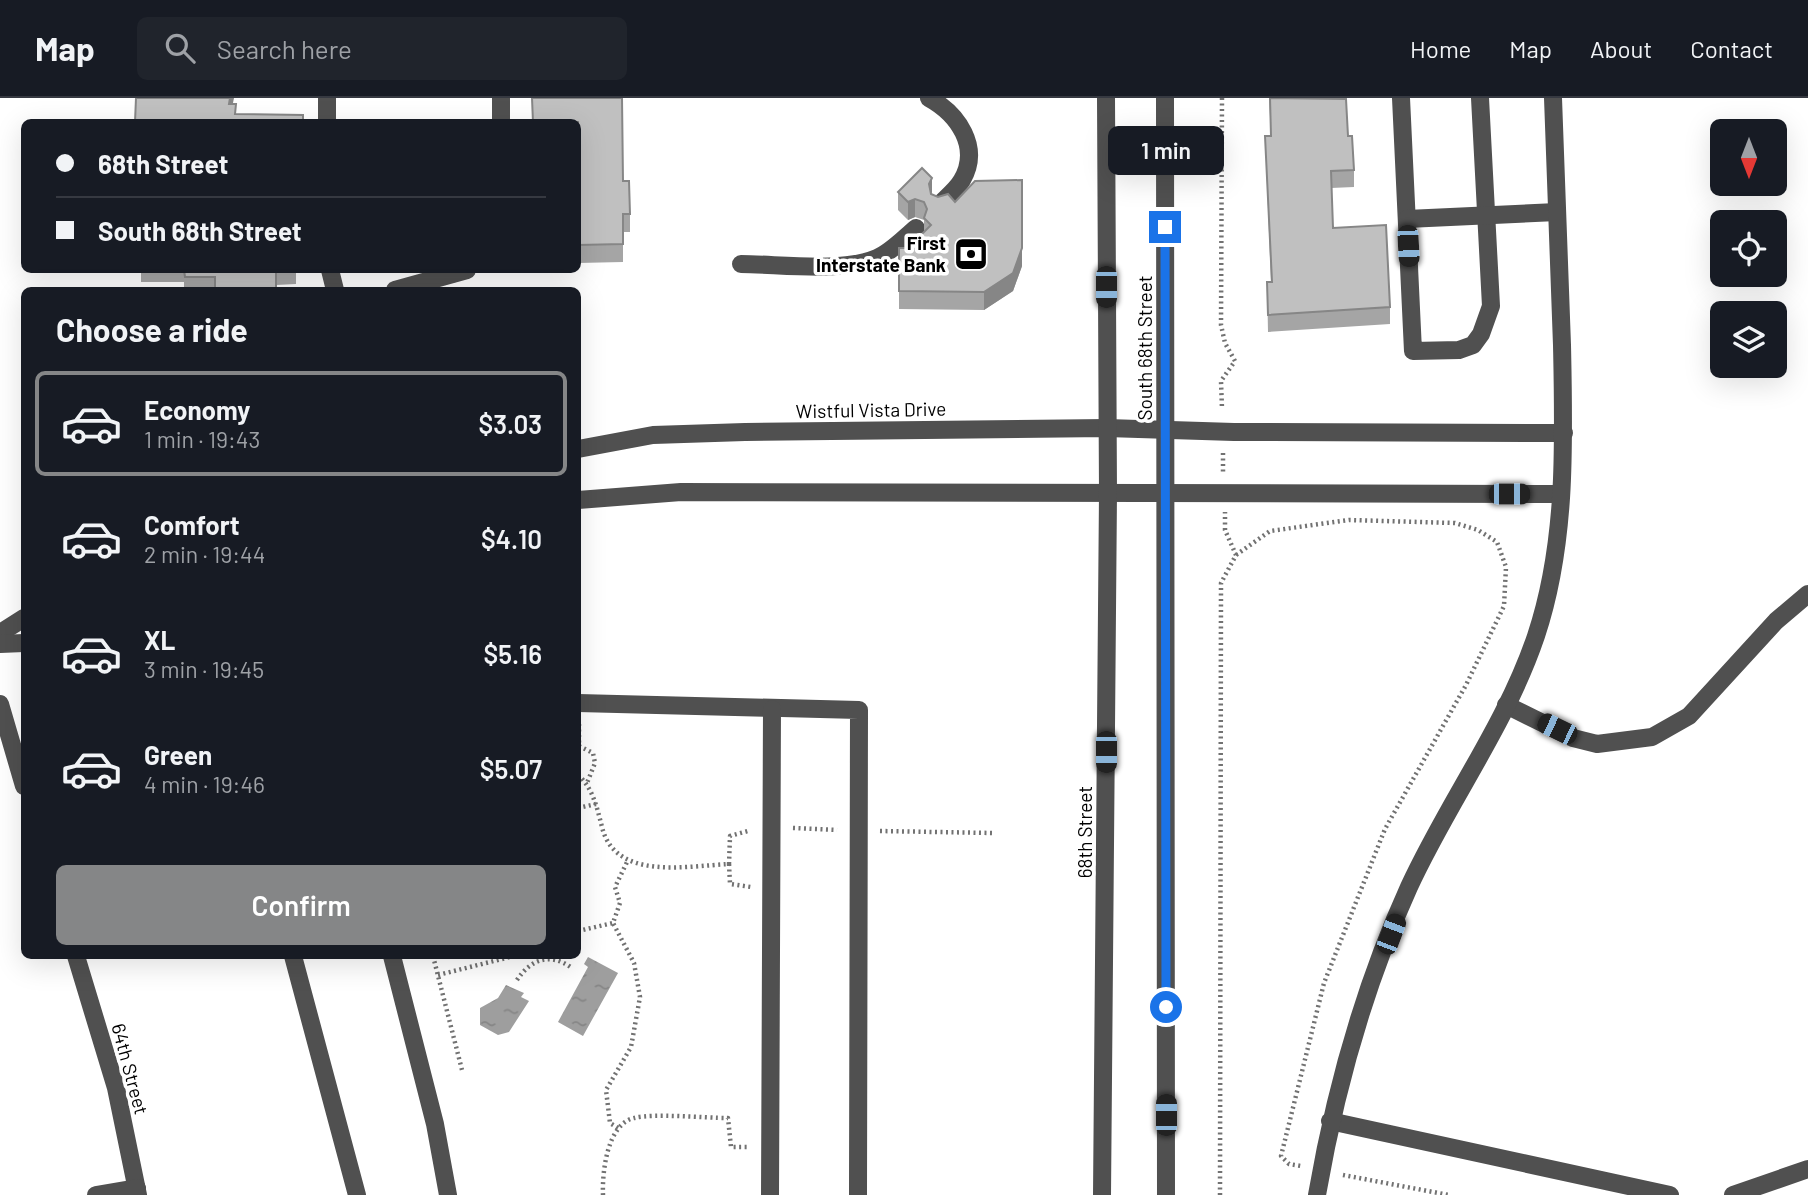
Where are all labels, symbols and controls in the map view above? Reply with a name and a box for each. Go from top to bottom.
search box [137,17,627,80]
text: Map [35,28,95,68]
icon: search [161,29,199,67]
text: Search here [217,33,352,64]
text: Home [1410,34,1471,63]
text: Map [1509,34,1552,63]
text: About [1590,34,1652,63]
text: Contact [1690,34,1773,63]
north arrow [1710,119,1787,196]
map controls [1710,119,1787,378]
callout: 1 min [1107,125,1223,174]
text: 1 min [1141,136,1191,164]
text: 68th Street [98,148,228,179]
button: locate [1710,210,1787,287]
route end [1149,211,1181,243]
text: South 68th Street [98,215,302,246]
car [1397,224,1420,268]
place label: First Interstate Bank [816,231,946,276]
bank icon: First Interstate Bank [952,235,990,273]
car [1096,266,1117,308]
street label: South 68th Street [1133,275,1156,421]
button: layers [1710,301,1787,378]
text: Choose a ride [56,310,248,348]
icon: car [60,392,123,455]
text: Economy [144,394,250,425]
street label: Wistful Vista Drive [795,397,946,422]
text: $3.03 [479,408,542,439]
text: 1 min · 19:43 [144,425,260,453]
car [1489,484,1531,505]
icon: car [60,507,123,570]
text: Comfort [144,509,240,540]
text: $4.10 [481,523,542,554]
text: 2 min · 19:44 [144,540,265,568]
icon: car [60,622,123,685]
text: XL [144,624,175,655]
text: $5.16 [483,638,542,669]
text: 3 min · 19:45 [144,655,264,683]
car [1534,710,1581,748]
car [1096,731,1117,773]
icon: car [60,737,123,800]
text: Green [144,739,212,770]
text: $5.07 [480,753,542,784]
text: 4 min · 19:46 [144,770,265,798]
street label: 68th Street [1073,786,1096,878]
button: Confirm [56,865,546,945]
car [1374,911,1409,957]
route start [1150,991,1182,1023]
street label: 64th Street [107,1021,154,1117]
car [1156,1094,1177,1136]

